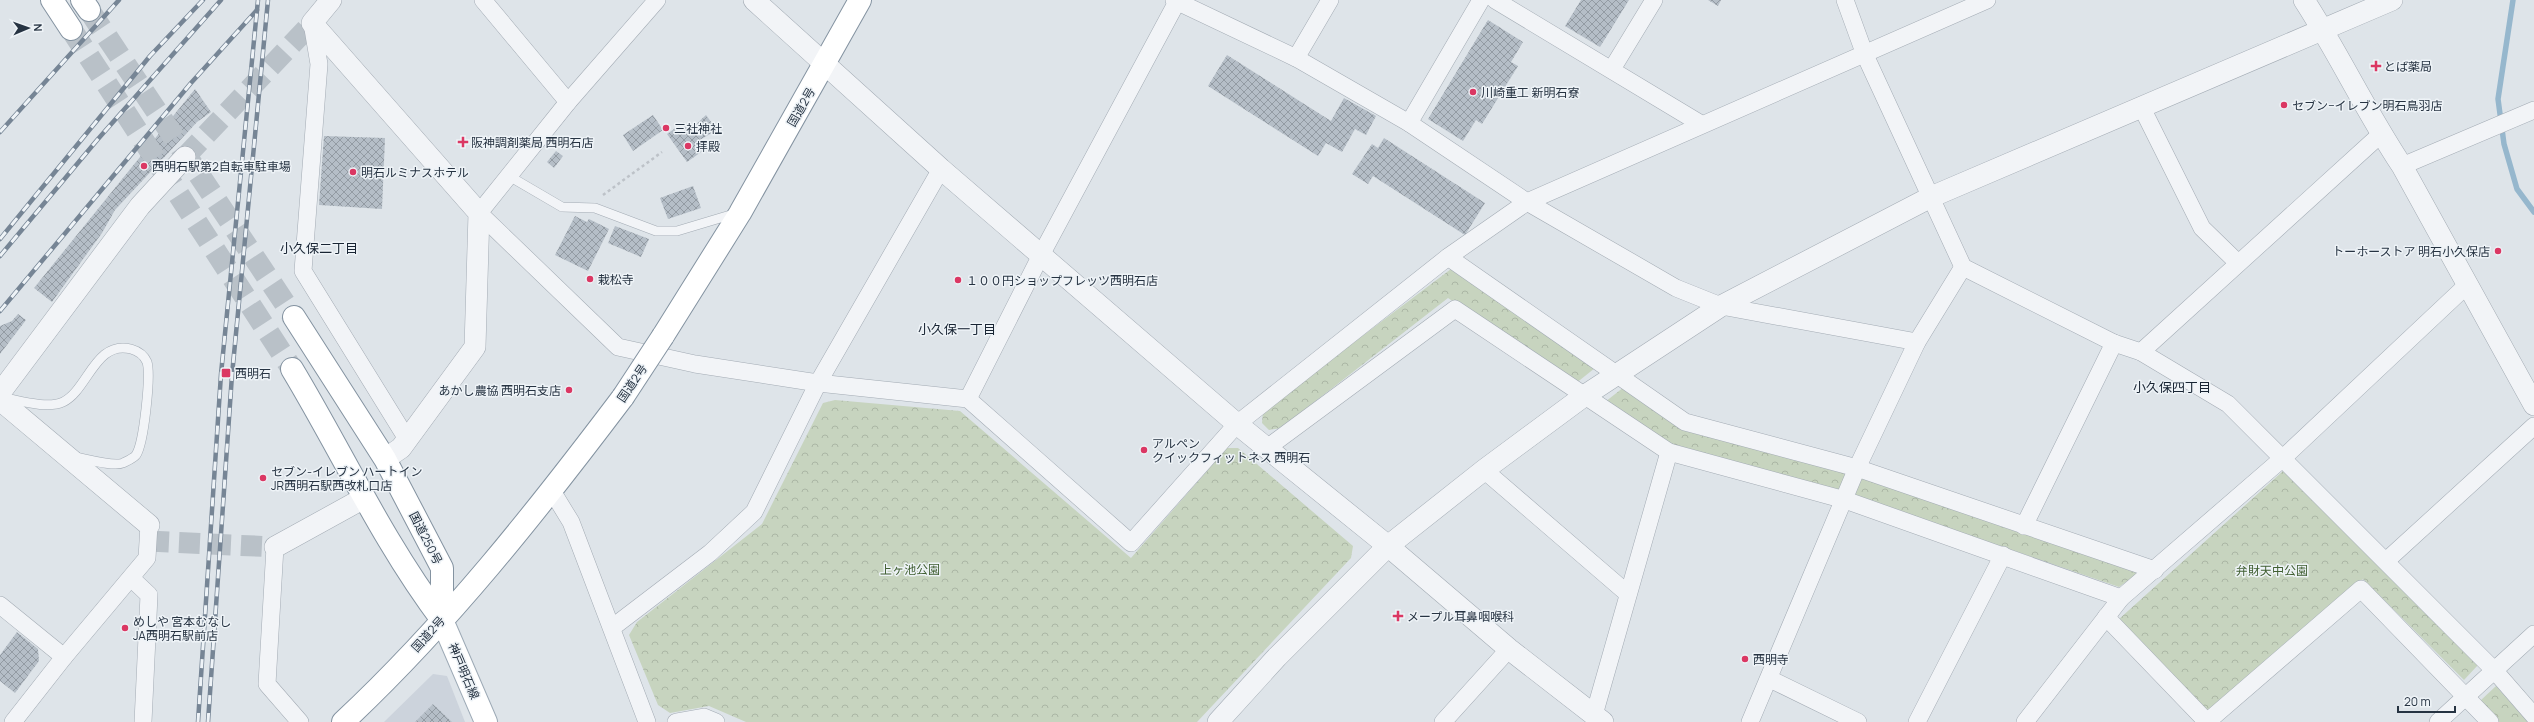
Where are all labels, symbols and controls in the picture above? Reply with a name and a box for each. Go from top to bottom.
north arrow [8,8,48,48]
text: N [31,23,46,32]
place label: とば薬局 [2384,58,2432,75]
marker: とば薬局 [2371,61,2381,71]
street label: 国道2号 [783,84,819,130]
place label: 川崎重工 新明石寮 [1481,84,1579,101]
marker: 川崎重工 新明石寮 [1468,87,1478,97]
place label: セブン−イレブン明石鳥羽店 [2292,97,2442,114]
marker: セブン−イレブン明石鳥羽店 [2279,100,2289,110]
place label: 三社神社 [674,120,722,137]
marker: 三社神社 [661,123,671,133]
place label: 阪神調剤薬局 西明石店 [471,134,593,151]
marker: 阪神調剤薬局 西明石店 [458,137,468,147]
place label: 拝殿 [696,138,720,155]
marker: 拝殿 [683,141,693,151]
place label: 西明石駅第2自転車駐車場 [152,158,291,175]
marker: 西明石駅第2自転車駐車場 [139,161,149,171]
place label: 明石ルミナスホテル [361,164,469,181]
marker: 明石ルミナスホテル [348,167,358,177]
district label: 小久保二丁目 [280,239,358,257]
place label: トーホーストア 明石小久保店 [2332,243,2490,260]
marker: トーホーストア 明石小久保店 [2493,246,2503,256]
place label: 栽松寺 [598,271,634,288]
place label: １００円ショップフレッツ西明石店 [966,272,1158,289]
marker: 栽松寺 [585,274,595,284]
marker: １００円ショップフレッツ西明石店 [953,275,963,285]
district label: 小久保一丁目 [918,320,996,338]
street label: 国道2号 [613,360,651,406]
place label: 西明石 [235,365,271,382]
marker: 西明石 [220,367,232,379]
district label: 小久保四丁目 [2133,378,2211,396]
place label: あかし農協 西明石支店 [439,382,561,399]
marker: あかし農協 西明石支店 [564,385,574,395]
place label: アルペン クイックフィットネス 西明石 [1152,435,1310,466]
marker: アルペン クイックフィットネス 西明石 [1139,445,1149,455]
place label: セブン-イレブン ハートイン JR西明石駅西改札口店 [271,463,422,494]
marker: セブン-イレブン ハートイン JR西明石駅西改札口店 [258,473,268,483]
street label: 国道250号 [405,509,447,567]
park label: 上ヶ池公園 [880,561,940,578]
park label: 弁財天中公園 [2236,562,2308,579]
place label: メープル耳鼻咽喉科 [1407,608,1514,625]
marker: メープル耳鼻咽喉科 [1392,610,1404,622]
street label: 国道2号 [407,612,449,656]
place label: めしや 宮本むなし JA西明石駅前店 [133,613,231,644]
marker: めしや 宮本むなし JA西明石駅前店 [120,623,130,633]
street label: 神戸明石線 [444,640,484,702]
place label: 西明寺 [1753,651,1789,668]
marker: 西明寺 [1740,654,1750,664]
scale bar [2398,688,2455,714]
text: 20 m [2404,693,2431,710]

